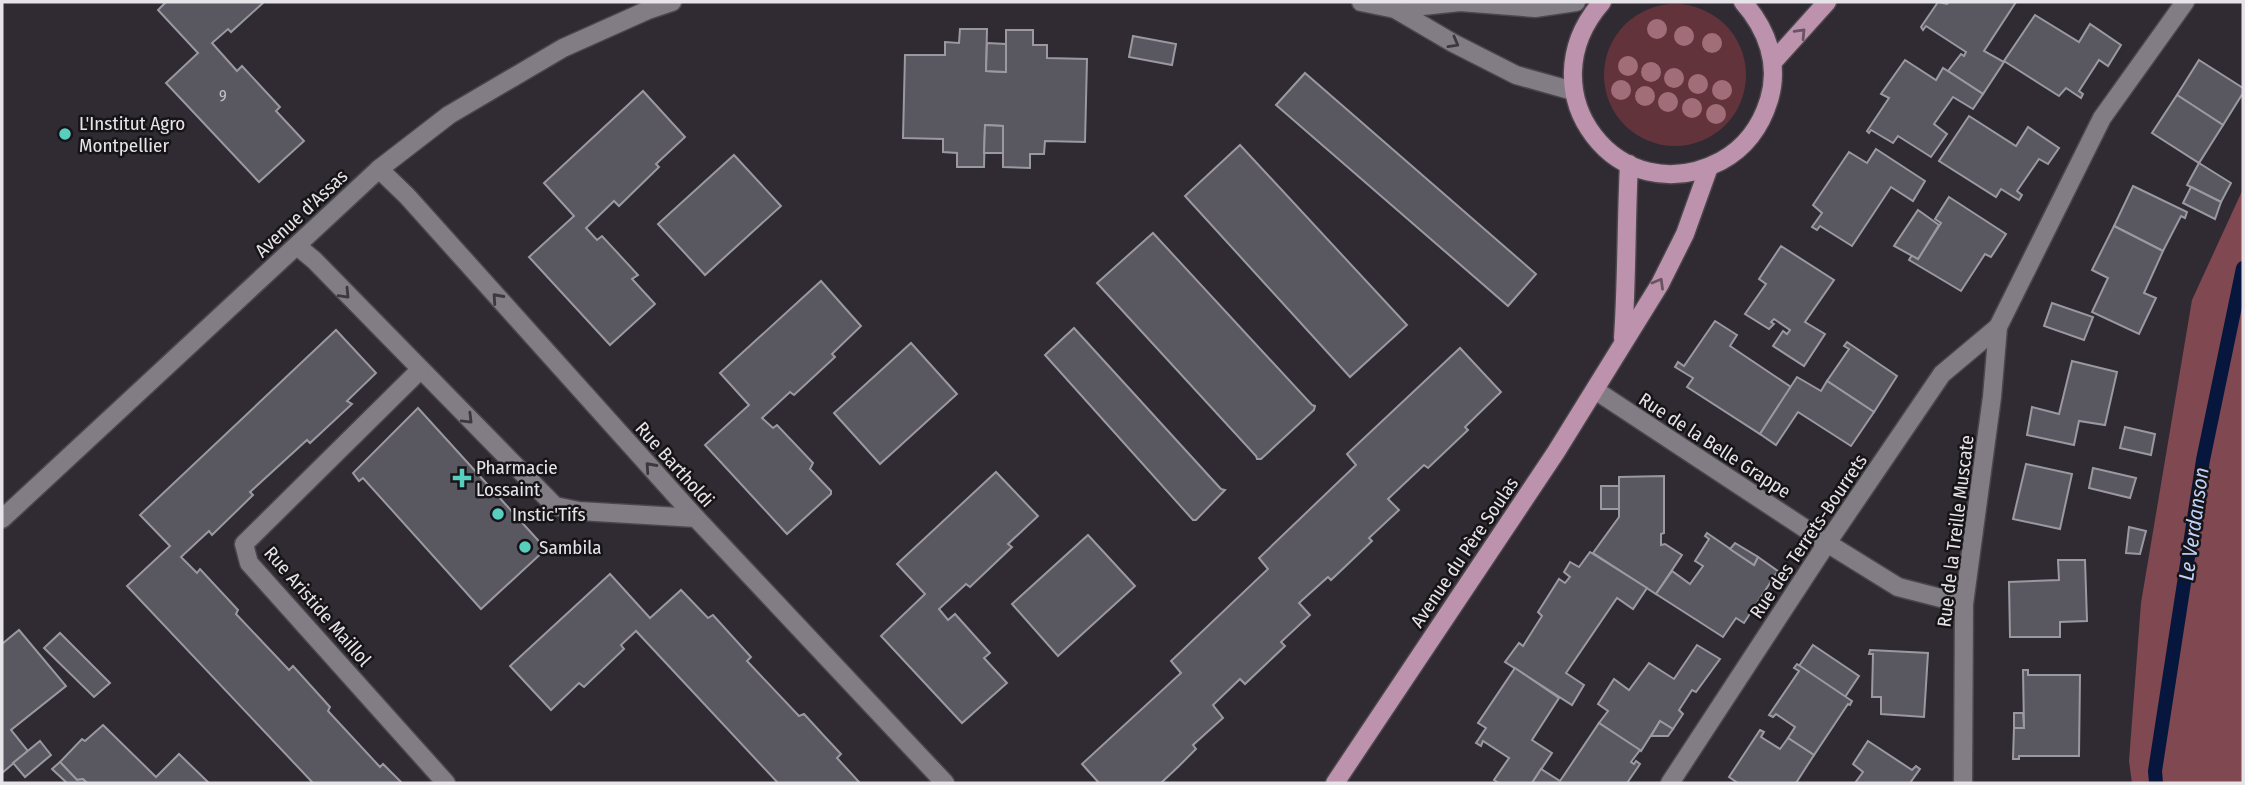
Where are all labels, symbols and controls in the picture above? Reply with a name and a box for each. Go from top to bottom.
one-way arrow [1792,28,1805,41]
one-way arrow [1447,35,1459,48]
house number: 9 [219,86,227,105]
place label: L'Institut Agro Montpellier [79,112,185,157]
marker: L'Institut Agro Montpellier [57,126,73,142]
street label: Avenue d'Assas [250,165,352,262]
one-way arrow [1651,278,1664,291]
one-way arrow [337,285,350,298]
one-way arrow [493,293,505,306]
street label: Rue de la Belle Grappe [1635,388,1795,503]
one-way arrow [460,410,473,423]
street label: Rue Bartholdi [630,417,719,512]
street label: Rue de la Treille Muscate [1932,434,1979,628]
street label: Rue des Terrets-Bourrets [1745,450,1872,623]
place label: Pharmacie Lossaint [476,456,558,501]
one-way arrow [646,462,658,475]
water label: Le Verdanson [2173,466,2215,582]
marker: Pharmacie Lossaint [454,470,470,486]
street label: Avenue du Père Soulas [1406,473,1523,632]
place label: Instic'Tifs [512,503,586,526]
marker: Instic'Tifs [490,506,506,522]
place label: Sambila [539,536,601,559]
marker: Sambila [517,539,533,555]
street label: Rue Aristide Maillol [259,542,376,671]

